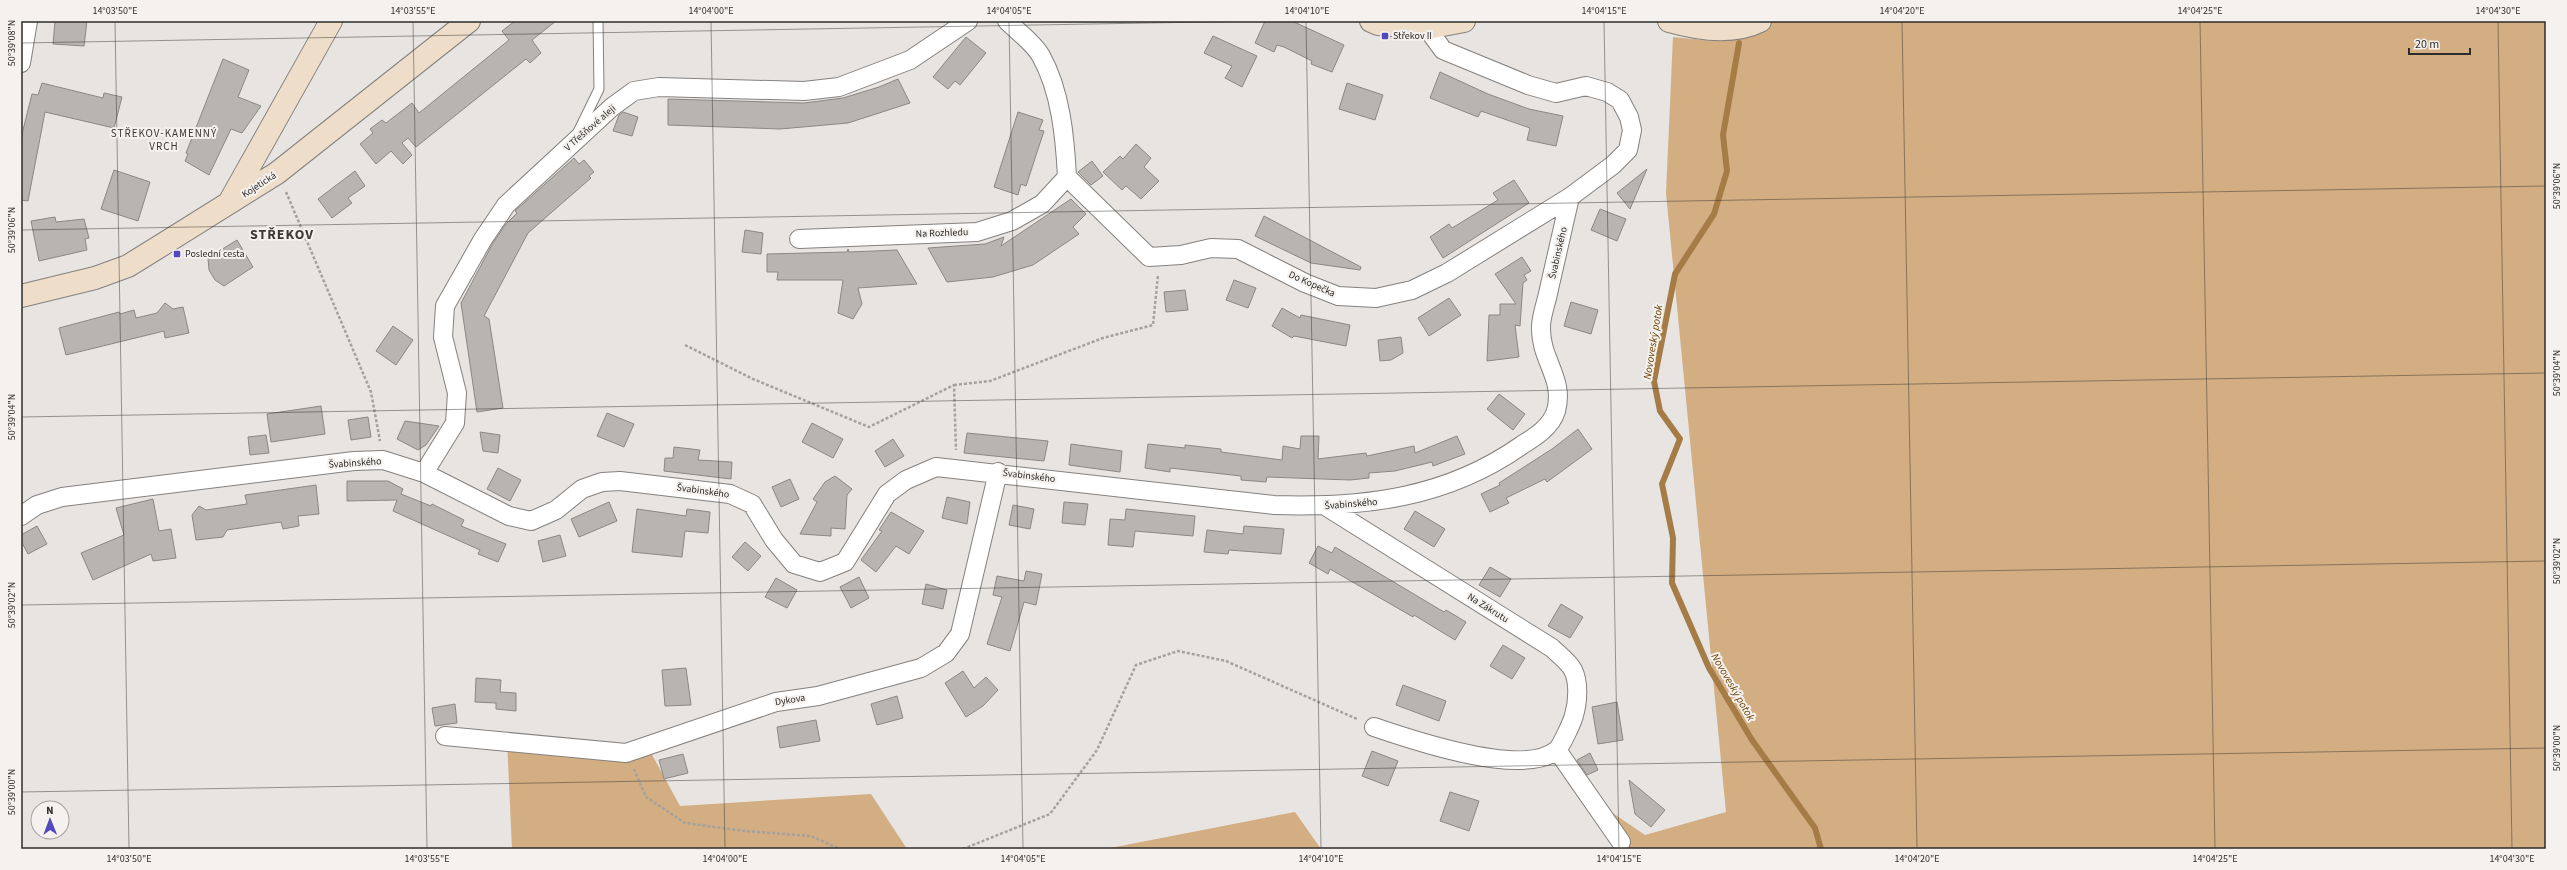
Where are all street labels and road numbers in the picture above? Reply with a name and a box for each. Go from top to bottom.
street label: V Třešňové aleji [561,102,619,154]
street label: Kojetická [239,169,279,201]
street label: Na Rozhledu [915,225,969,241]
street label: Švabinského [1545,226,1571,280]
street label: Do Kopečka [1286,268,1338,300]
street label: Švabinského [328,454,382,472]
street label: Švabinského [1002,466,1056,486]
street label: Švabinského [676,480,730,502]
street label: Švabinského [1324,495,1378,513]
street label: Na Zákrutu [1465,590,1511,626]
street label: Dykova [774,691,806,709]

